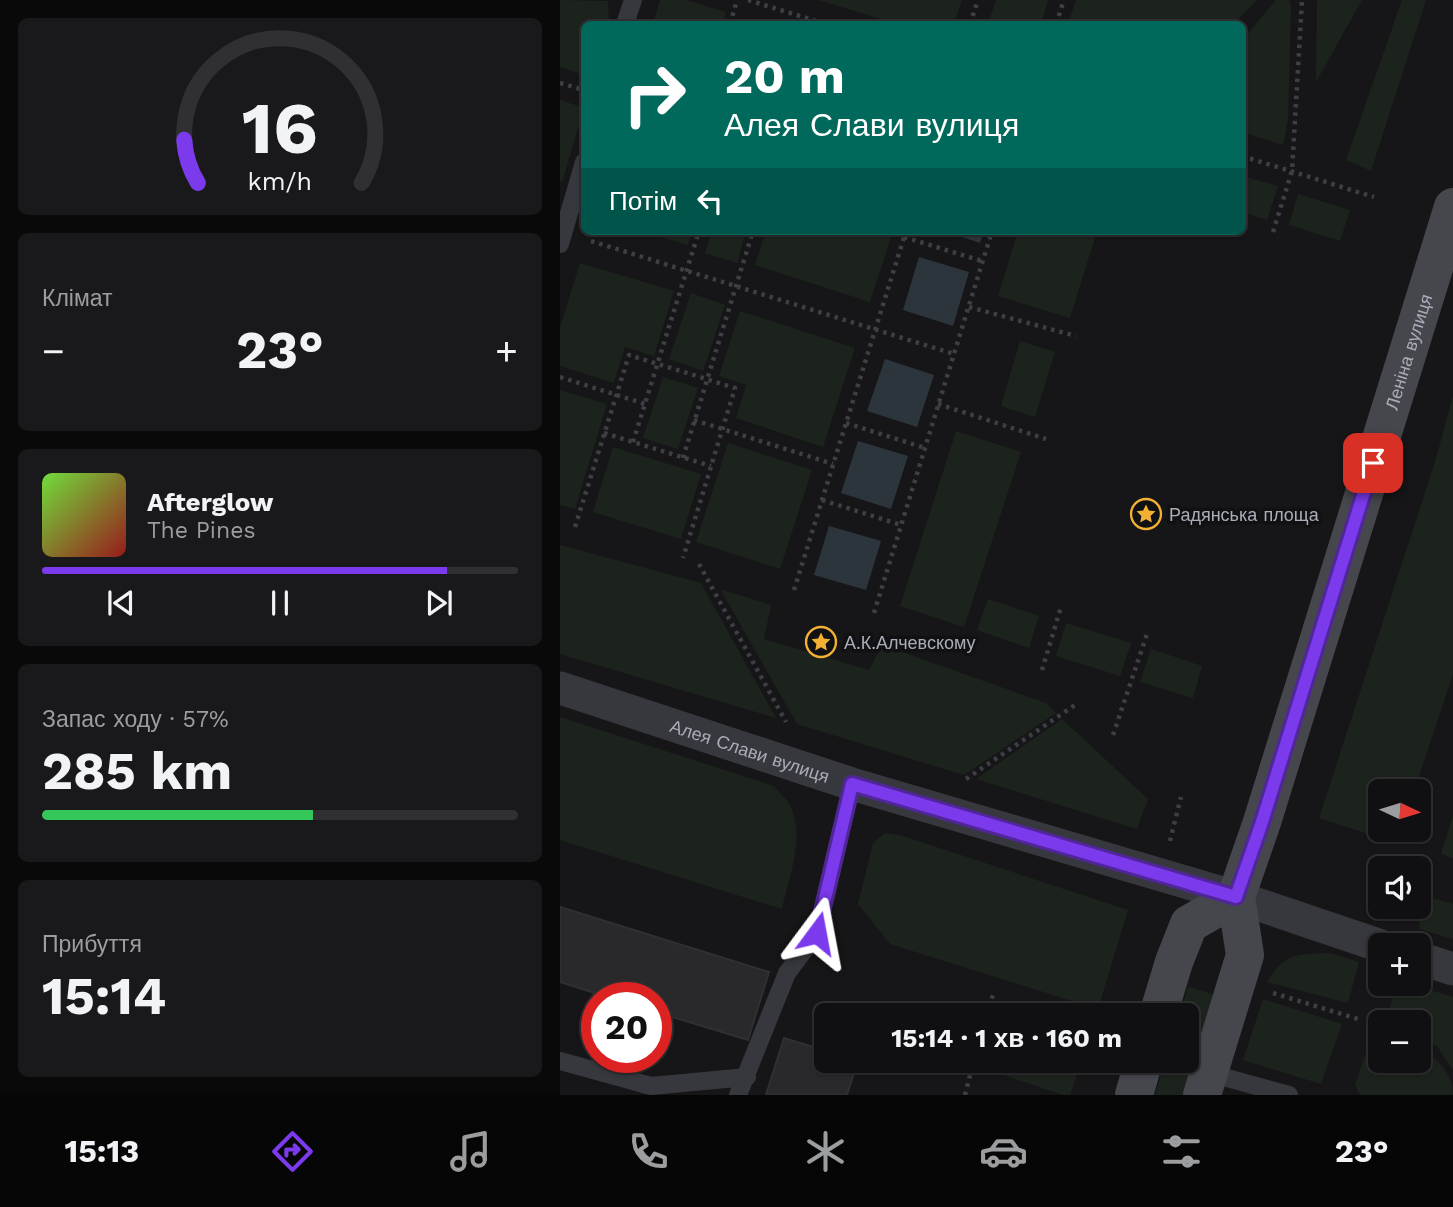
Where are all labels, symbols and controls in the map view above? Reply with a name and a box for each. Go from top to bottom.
text: 20 m [724,47,845,105]
icon: right [609,49,700,140]
text: 16 [242,85,318,171]
text: Алея Слави вулиця [724,106,1019,144]
text: km/h [248,167,312,196]
icon: left [691,182,729,220]
text: Потім [609,186,677,216]
text: Клімат [42,285,113,312]
street label: Леніна вулиця [1380,291,1436,412]
text: 23° [236,320,324,381]
text: − [42,329,65,373]
text: + [495,329,518,373]
pin [1343,433,1403,493]
icon: arrive [1354,444,1392,482]
text: Afterglow [147,487,273,517]
place icon: Радянська площа [1129,497,1163,531]
place label: Радянська площа [1169,504,1320,525]
text: The Pines [147,517,256,544]
icon: previous [102,584,140,622]
icon: pause [261,584,299,622]
icon: next [420,584,458,622]
place icon: А.К.Алчевскому [804,625,838,659]
place label: А.К.Алчевскому [844,632,976,653]
text: Запас ходу · 57% [42,706,229,733]
street label: Алея Слави вулиця [668,715,832,786]
text: 285 km [42,741,232,802]
north arrow [1368,779,1432,842]
map controls [1368,779,1431,1073]
button: sound [1368,856,1431,919]
position arrow [780,896,854,970]
text: Прибуття [42,931,142,958]
button: + [1368,933,1431,996]
text: 15:14 [42,966,166,1027]
speed limit sign: 20 [581,982,672,1073]
button: − [1368,1010,1431,1073]
text: 15:14 · 1 хв · 160 m [891,1023,1122,1053]
icon: directions [268,1127,317,1176]
icon: music [446,1127,495,1176]
icon: phone [624,1127,673,1176]
icon: climate [801,1127,850,1176]
icon: car [979,1127,1028,1176]
icon: filters [1157,1127,1206,1176]
text: 15:13 [64,1132,139,1170]
text: 23° [1335,1132,1389,1170]

